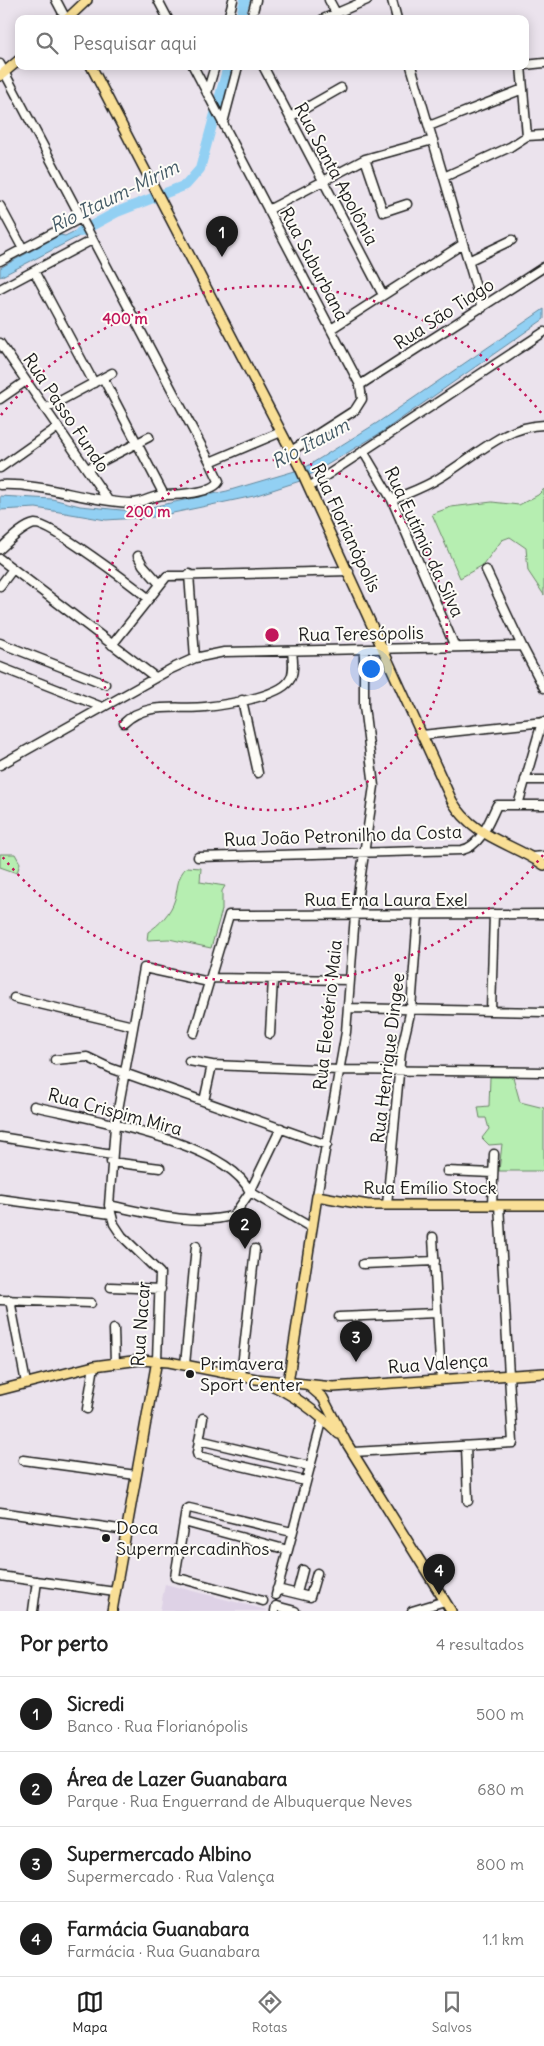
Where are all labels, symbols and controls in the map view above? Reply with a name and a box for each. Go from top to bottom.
search box [15,15,529,70]
icon: search [33,29,61,57]
text: Pesquisar aqui [73,31,197,55]
street label: Rua Santa Apolônia [289,98,384,249]
water label: Rio Itaum-Mirim [46,154,183,238]
street label: Rua Suburbana [275,203,354,325]
pin: 1 [206,216,238,257]
street label: Rua São Tiago [389,273,498,354]
text: 400 m [102,309,148,328]
street label: Rua Passo Fundo [18,349,115,477]
water label: Rio Itaum [267,412,353,473]
street label: Rua Florianópolis [307,460,386,596]
street label: Rua Eutímio da Silva [379,463,469,621]
text: 200 m [126,502,170,521]
street label: Rua Teresópolis [298,621,424,646]
centre of rings [263,626,281,644]
your location [358,656,384,682]
street label: Rua João Petronilho da Costa [224,820,462,851]
street label: Rua Erna Laura Exel [304,888,468,911]
street label: Rua Eleotério Maia [308,939,347,1091]
street label: Rua Henrique Dingee [366,971,409,1145]
street label: Rua Crispim Mira [46,1083,185,1140]
street label: Rua Emílio Stock [363,1176,497,1199]
pin: 2 [229,1208,261,1249]
street label: Rua Nacar [126,1280,155,1367]
pin: 3 [340,1321,372,1362]
street label: Rua Valença [387,1349,489,1378]
place label: Primavera Sport Center [200,1352,303,1396]
marker: Primavera Sport Center [184,1368,196,1380]
place label: Doca Supermercadinhos [116,1516,269,1560]
marker: Doca Supermercadinhos [100,1532,112,1544]
pin: 4 [423,1554,455,1595]
text: Por perto [20,1630,108,1657]
text: 4 resultados [436,1634,524,1654]
text: Sicredi [67,1692,124,1716]
text: 1 [33,1704,39,1724]
text: 500 m [476,1704,524,1724]
text: Banco · Rua Florianópolis [67,1716,248,1736]
text: Área de Lazer Guanabara [67,1767,287,1791]
text: 2 [32,1779,40,1799]
text: 680 m [477,1779,524,1799]
text: Parque · Rua Enguerrand de Albuquerque Neves [67,1791,412,1811]
text: Supermercado Albino [67,1842,252,1866]
text: 3 [31,1854,41,1874]
text: 800 m [476,1854,524,1874]
text: Supermercado · Rua Valença [67,1866,275,1886]
text: Farmácia Guanabara [67,1917,249,1941]
text: 4 [31,1929,41,1949]
text: 1.1 km [483,1929,524,1949]
text: Farmácia · Rua Guanabara [67,1941,260,1961]
tab: Mapa [72,1988,107,2036]
tab: Rotas [252,1988,287,2036]
tab: Salvos [432,1988,472,2036]

